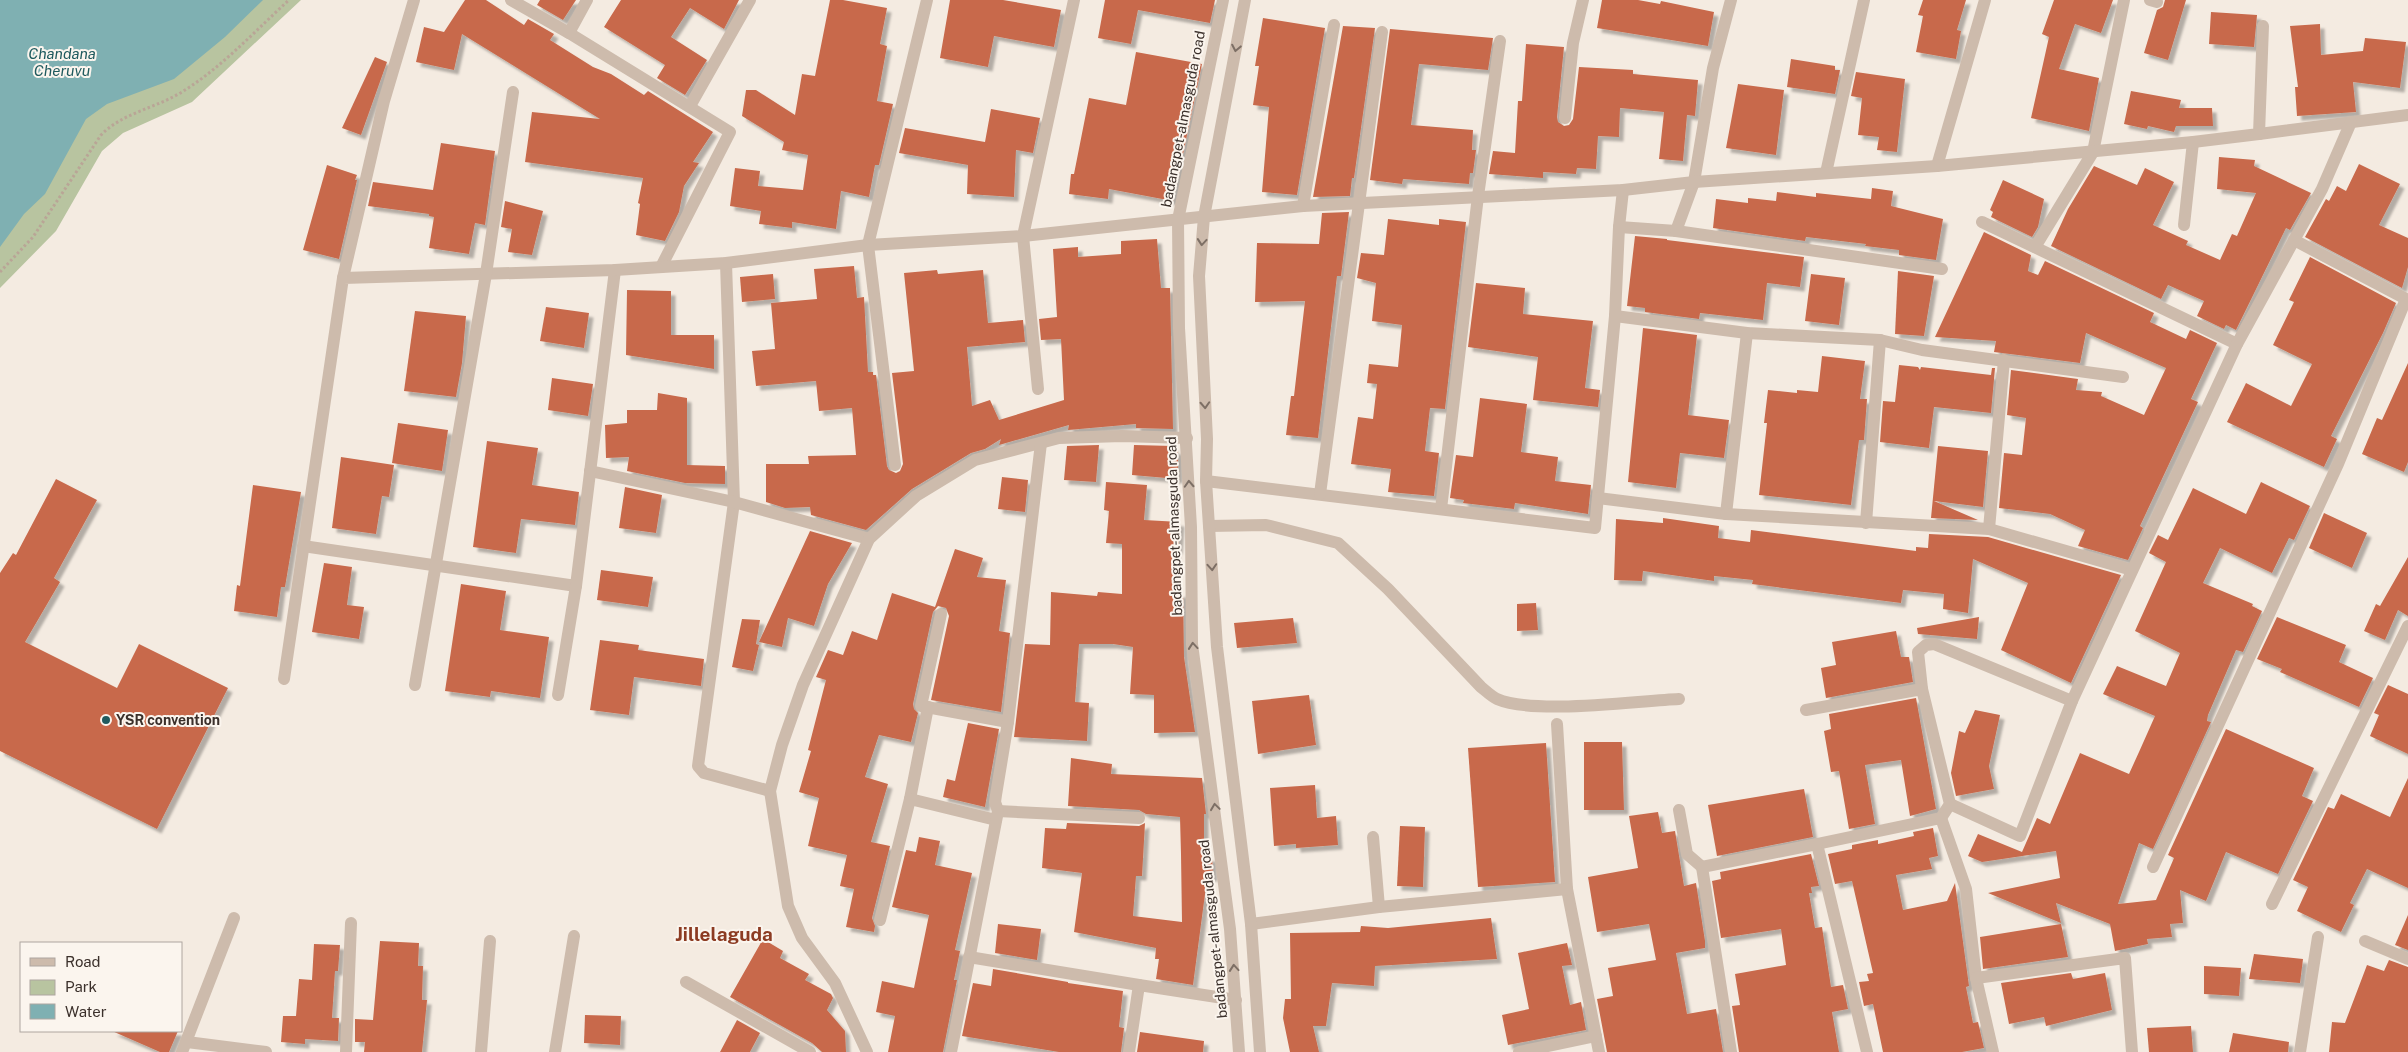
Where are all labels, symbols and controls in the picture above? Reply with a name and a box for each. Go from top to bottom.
street label: badangpet-almasguda road [1158,29,1208,209]
one-way arrow [1231,43,1241,52]
water label: Chandana Cheruvu [28,45,96,79]
one-way arrow [1196,239,1207,247]
one-way arrow [1200,401,1211,409]
street label: badangpet-almasguda road [1163,436,1185,616]
one-way arrow [1183,479,1194,487]
one-way arrow [1206,563,1217,571]
one-way arrow [1188,642,1199,650]
place label: YSR convention [116,712,220,728]
marker: YSR convention [100,714,112,726]
one-way arrow [1211,803,1221,811]
street label: badangpet-almasguda road [1196,839,1230,1019]
district label: Jillelaguda [675,923,773,945]
legend [20,942,182,1032]
text: Road [65,953,101,970]
one-way arrow [1228,964,1239,972]
text: Park [65,978,97,995]
text: Water [65,1003,107,1020]

